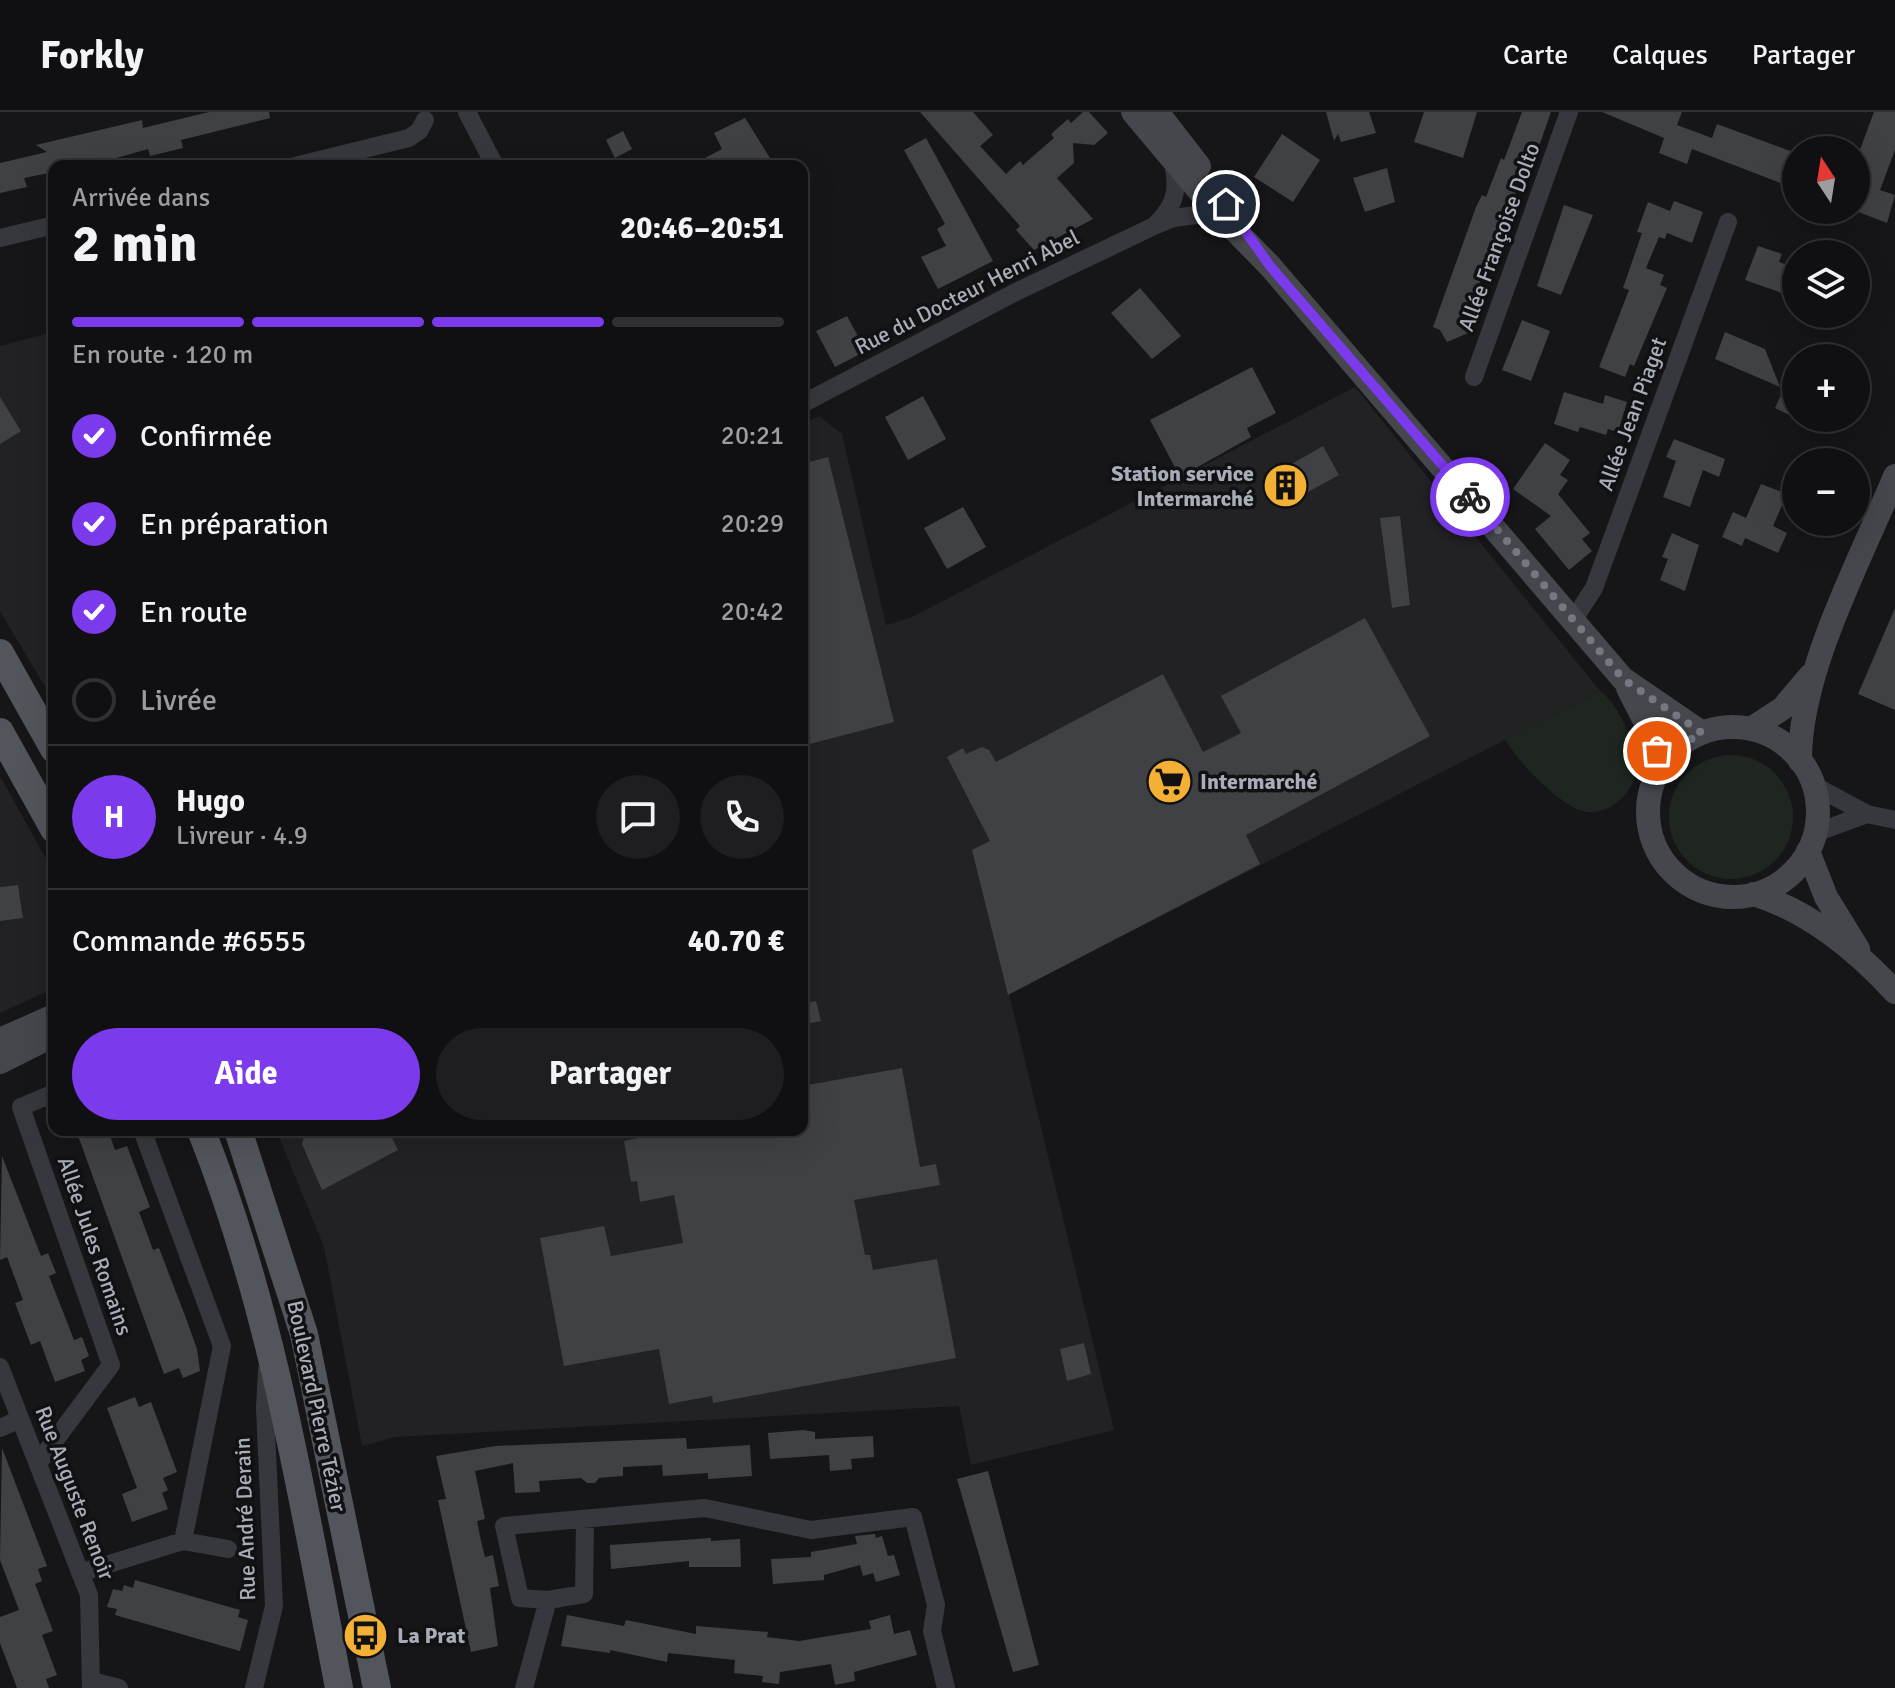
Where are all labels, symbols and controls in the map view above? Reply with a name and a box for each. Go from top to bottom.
text: Forkly [40,32,144,79]
text: Carte [1503,38,1568,72]
text: Calques [1612,38,1708,72]
text: Partager [1752,38,1855,72]
north arrow [1782,136,1870,224]
map controls [1782,136,1870,536]
street label: Allée Françoise Dolto [1452,139,1546,335]
pin [1192,170,1260,238]
text: Arrivée dans [72,182,210,214]
icon: home [1204,182,1248,226]
text: 20:46–20:51 [620,210,784,247]
text: 2 min [72,212,198,276]
street label: Rue du Docteur Henri Abel [850,224,1084,360]
button: layers [1782,240,1870,328]
street label: Allée Jean Piaget [1592,333,1672,494]
text: En route · 120 m [72,339,253,371]
button: + [1782,344,1870,432]
icon: check [72,414,116,458]
text: Confirmée [140,418,272,455]
text: 20:21 [721,420,784,452]
button: − [1782,448,1870,536]
courier [1430,457,1510,537]
place label: Station service Intermarché [1111,460,1254,512]
building icon: Station service Intermarché [1261,462,1309,510]
icon: bike [1448,475,1492,519]
icon: check [72,502,116,546]
text: En préparation [140,506,329,543]
text: 20:29 [721,508,784,540]
icon: check [72,590,116,634]
text: En route [140,594,248,631]
text: 20:42 [721,596,784,628]
text: Livrée [140,682,217,719]
pin [1623,717,1691,785]
icon: bag [1635,729,1679,773]
supermarket icon: Intermarché [1145,757,1193,805]
place label: Intermarché [1200,768,1318,795]
button: chat [596,775,680,859]
button: phone [700,775,784,859]
text: Hugo [176,783,245,820]
text: H [104,799,124,836]
text: Livreur · 4.9 [176,820,308,852]
text: Commande #6555 [72,923,307,960]
text: 40.70 € [688,923,784,960]
button: Aide [72,1028,420,1120]
button: Partager [436,1028,784,1120]
street label: Allée Jules Romains [52,1153,138,1339]
street label: Boulevard Pierre Tézier [281,1298,353,1514]
street label: Rue Auguste Renoir [29,1402,121,1584]
street label: Rue André Derain [229,1437,261,1601]
bus stop icon: La Prat [342,1611,390,1659]
place label: La Prat [397,1622,465,1649]

